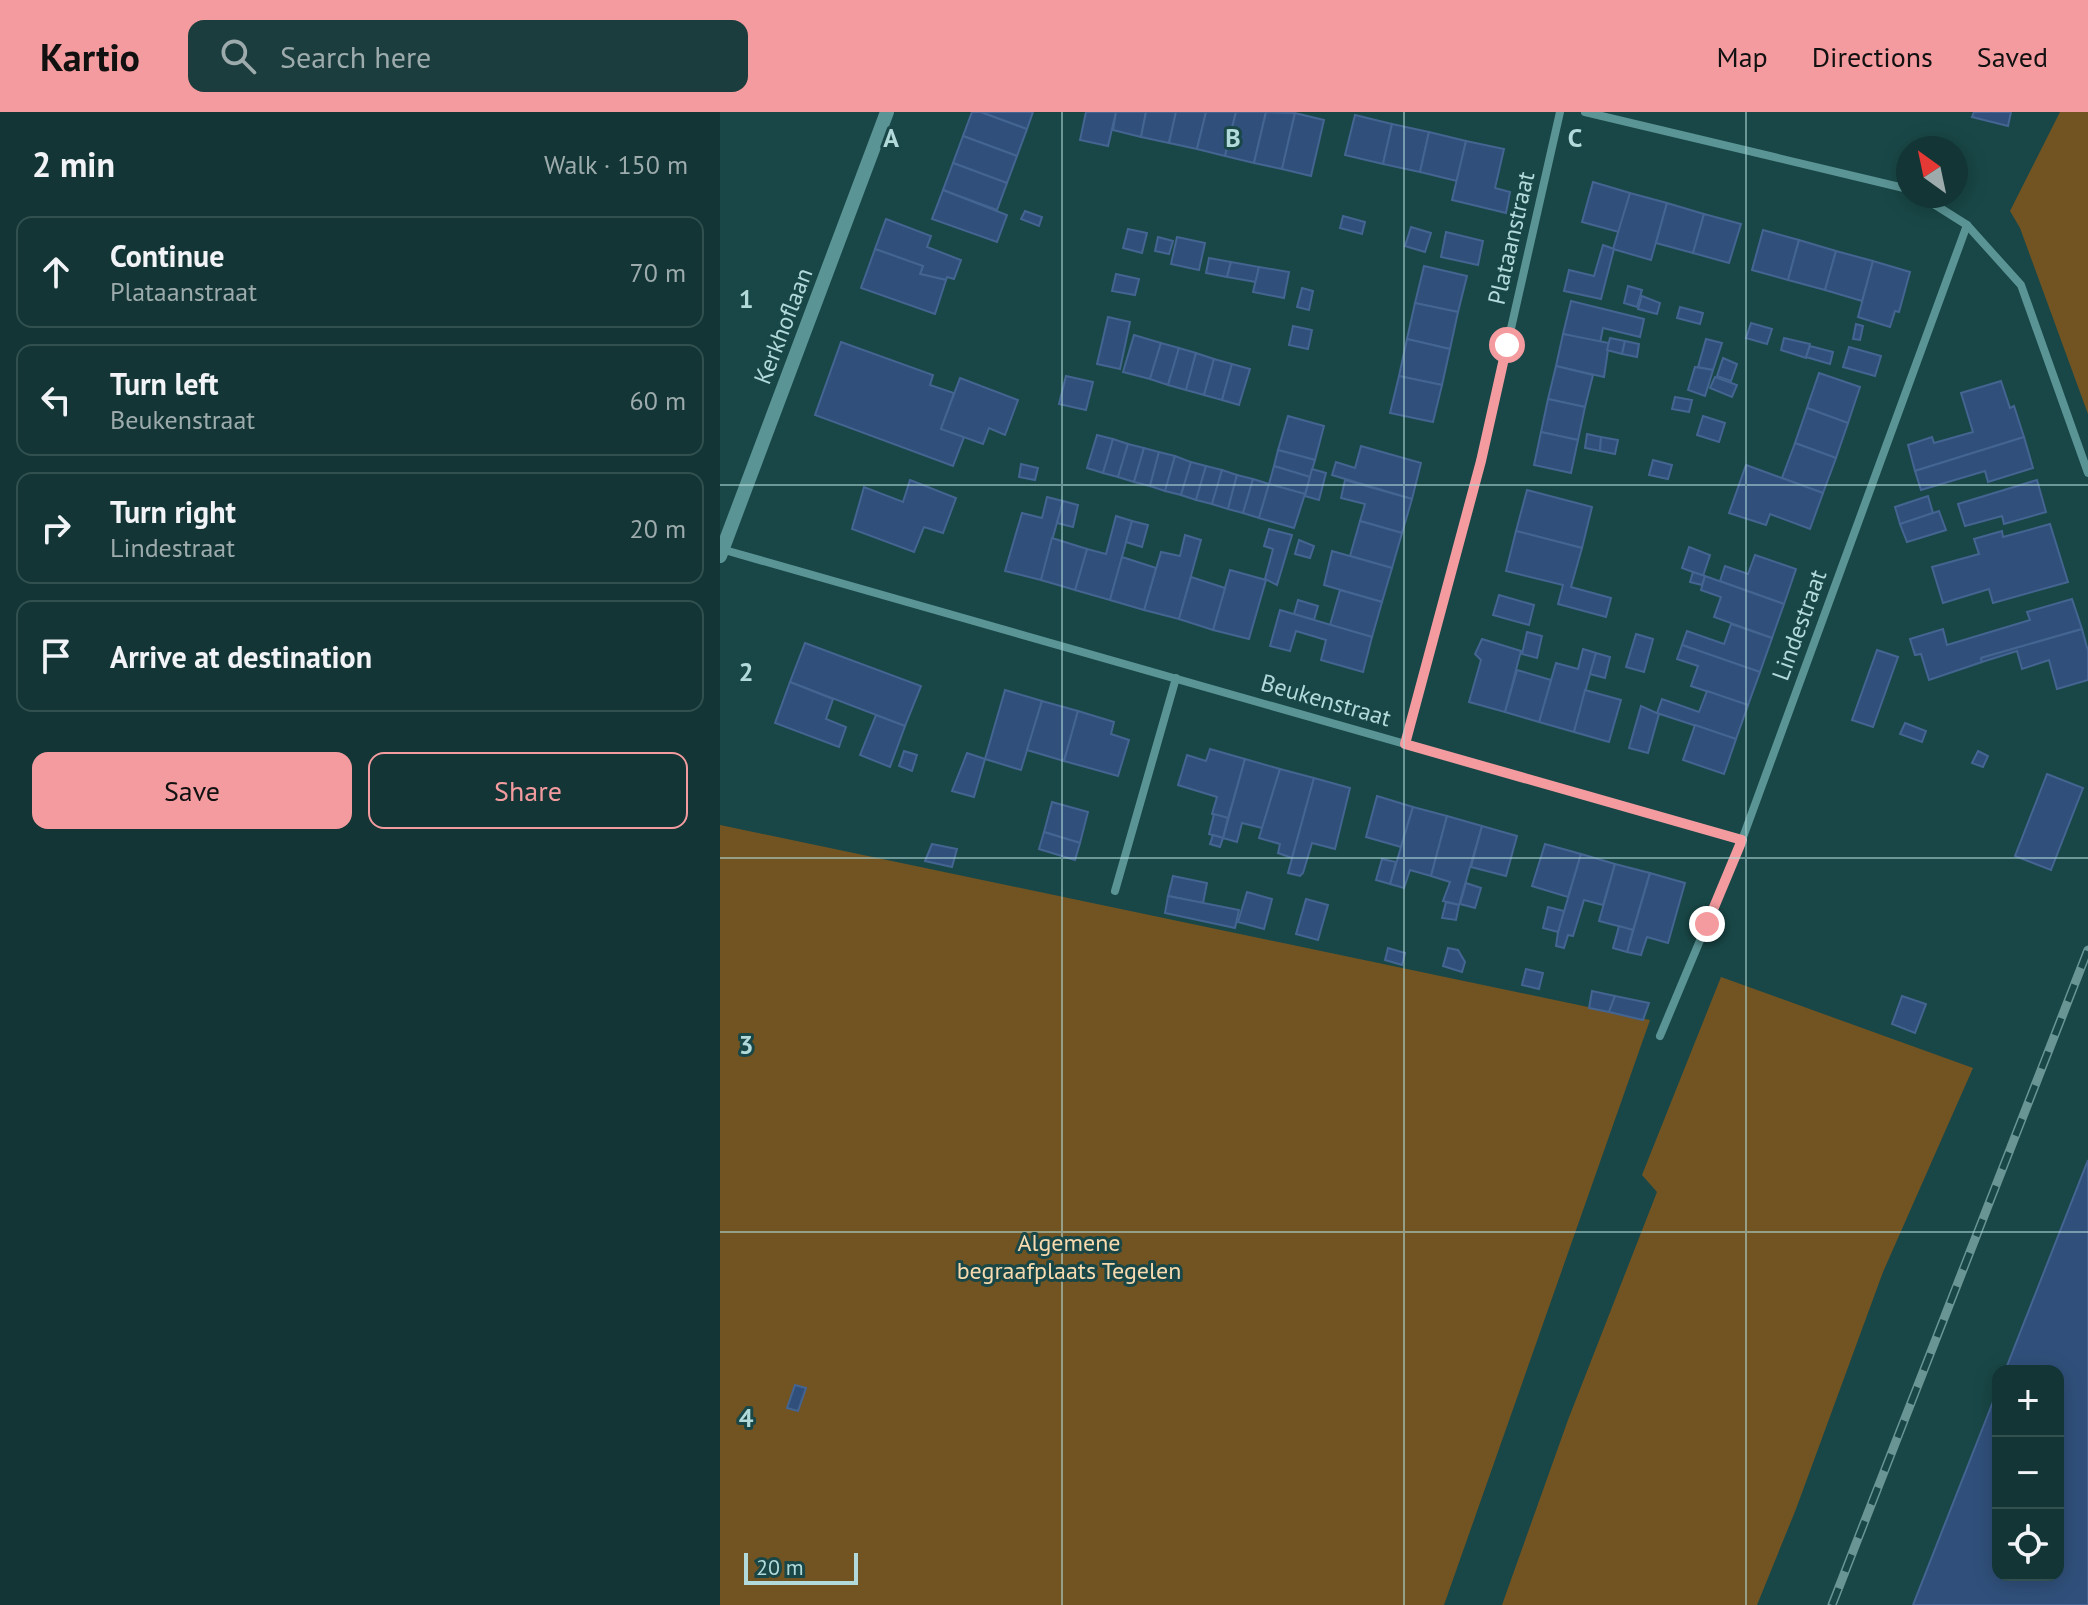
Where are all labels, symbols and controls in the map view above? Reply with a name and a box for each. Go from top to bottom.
search box [188,20,748,92]
text: Kartio [40,32,140,81]
icon: search [216,34,260,78]
text: Search here [280,37,431,76]
text: Map [1717,38,1768,75]
text: Directions [1812,38,1933,75]
text: Saved [1977,38,2048,75]
text: A [883,121,899,154]
text: B [1225,121,1241,154]
text: C [1568,121,1582,154]
north arrow [1896,136,1968,208]
text: 2 min [32,142,115,186]
text: Walk · 150 m [544,148,688,181]
street label: Plataanstraat [1481,168,1541,308]
text: Continue [110,236,224,275]
icon: ahead [34,250,78,294]
text: 70 m [630,256,686,289]
street label: Kerkhoflaan [747,263,819,389]
text: Plataanstraat [110,275,257,308]
text: 1 [739,282,753,315]
route start [1489,327,1525,363]
text: Turn left [110,364,218,403]
icon: left [34,378,78,422]
text: 60 m [630,384,686,417]
text: Beukenstraat [110,403,255,436]
text: Turn right [110,492,236,531]
icon: right [34,506,78,550]
text: 20 m [630,512,686,545]
text: Lindestraat [110,531,235,564]
street label: Lindestraat [1765,565,1833,685]
icon: arrive [34,634,78,678]
text: Arrive at destination [110,637,372,676]
text: 2 [739,655,753,688]
street label: Beukenstraat [1257,667,1395,733]
button: Save [32,752,352,829]
button: Share [368,752,688,829]
route end [1689,906,1725,942]
text: 3 [739,1028,753,1061]
park label: Algemene begraafplaats Tegelen [957,1227,1181,1286]
map controls [1992,1365,2064,1581]
button: + [1992,1365,2064,1437]
text: 4 [739,1401,754,1434]
button: − [1992,1437,2064,1509]
button: locate [1992,1509,2064,1581]
scale bar [744,1549,858,1585]
text: 20 m [756,1553,804,1581]

